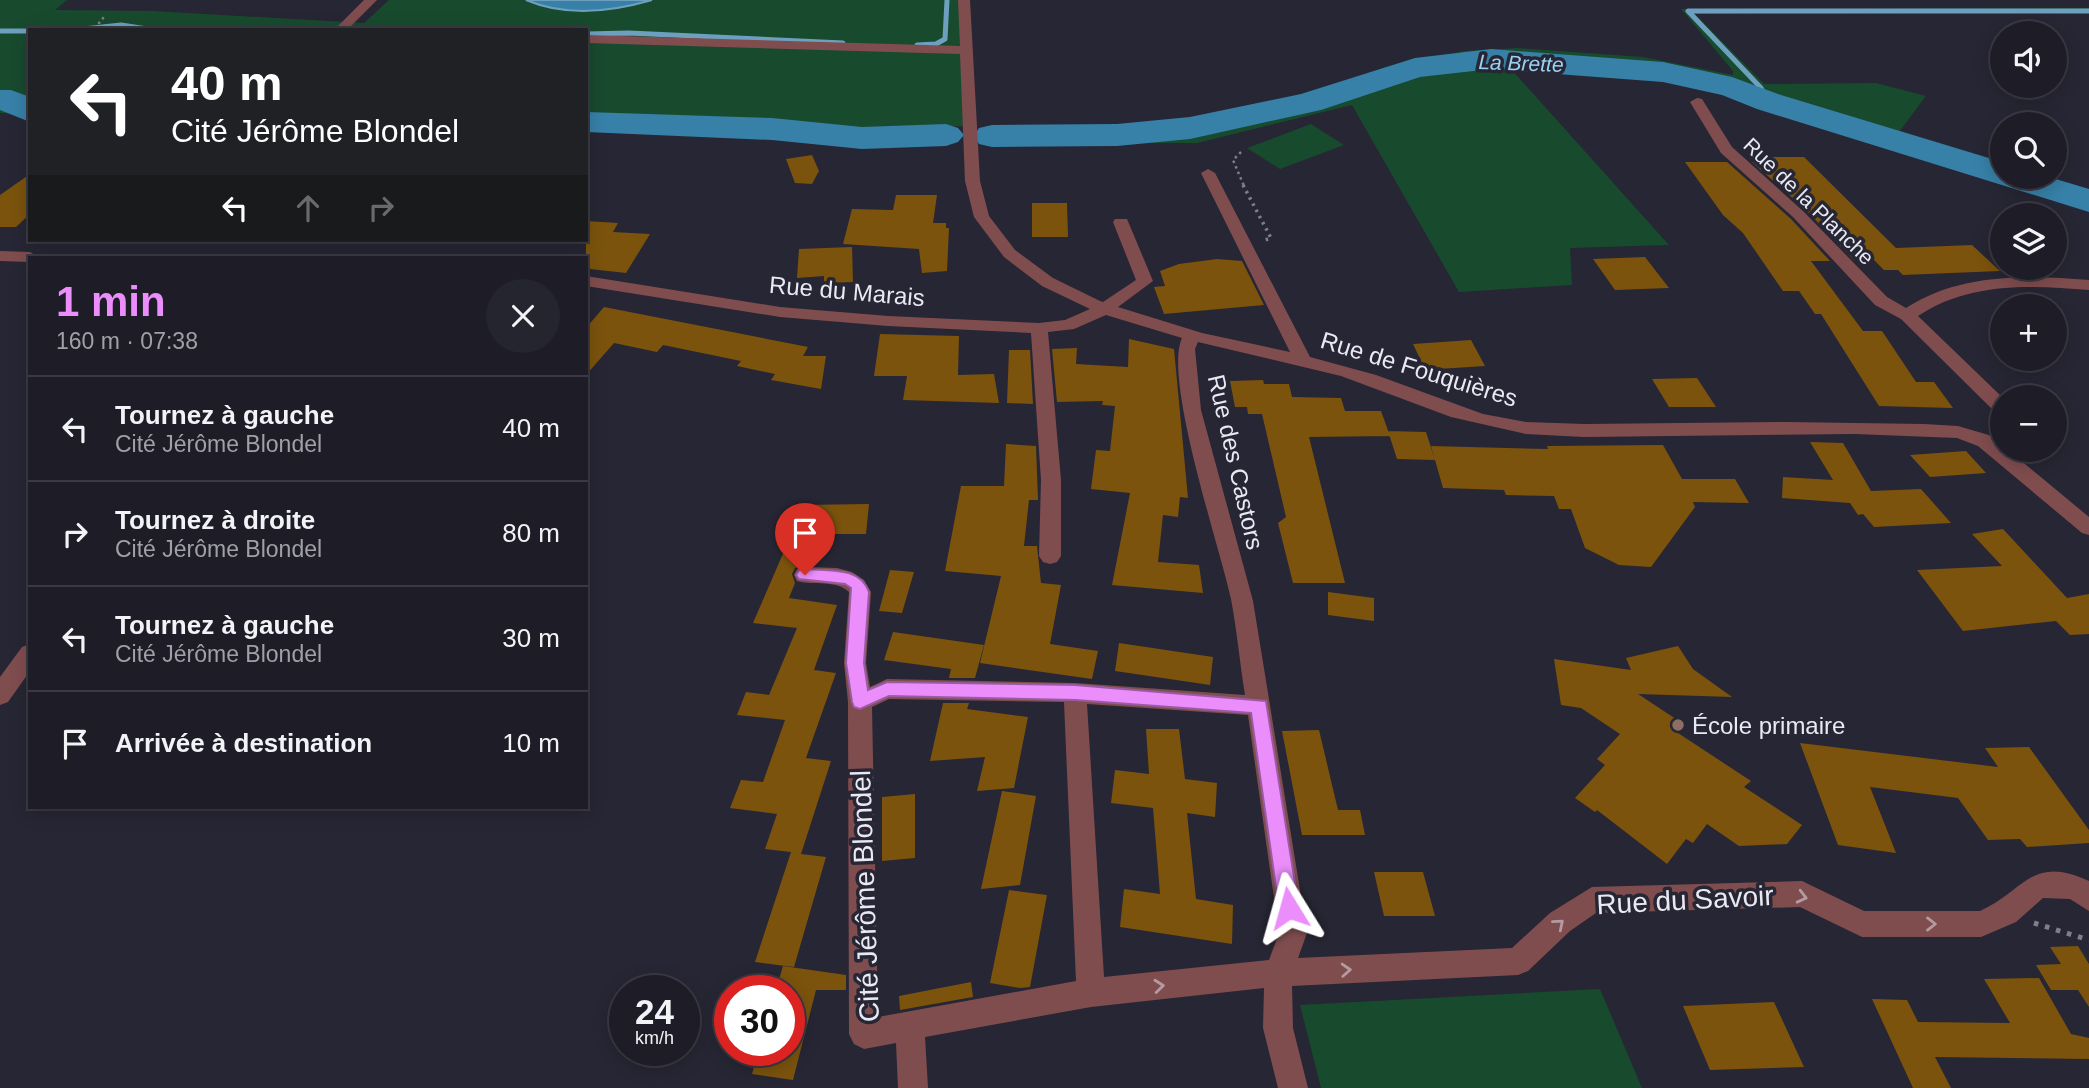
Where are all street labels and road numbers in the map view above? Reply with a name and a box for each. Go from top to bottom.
street label: Rue de la Planche [1739,133,1879,269]
street label: Rue du Marais [768,271,926,311]
street label: Rue de Fouquières [1317,326,1521,412]
street label: Rue des Castors [1203,372,1269,552]
street label: Cité Jérôme Blondel [845,769,885,1023]
street label: Rue du Savoir [1596,880,1774,920]

